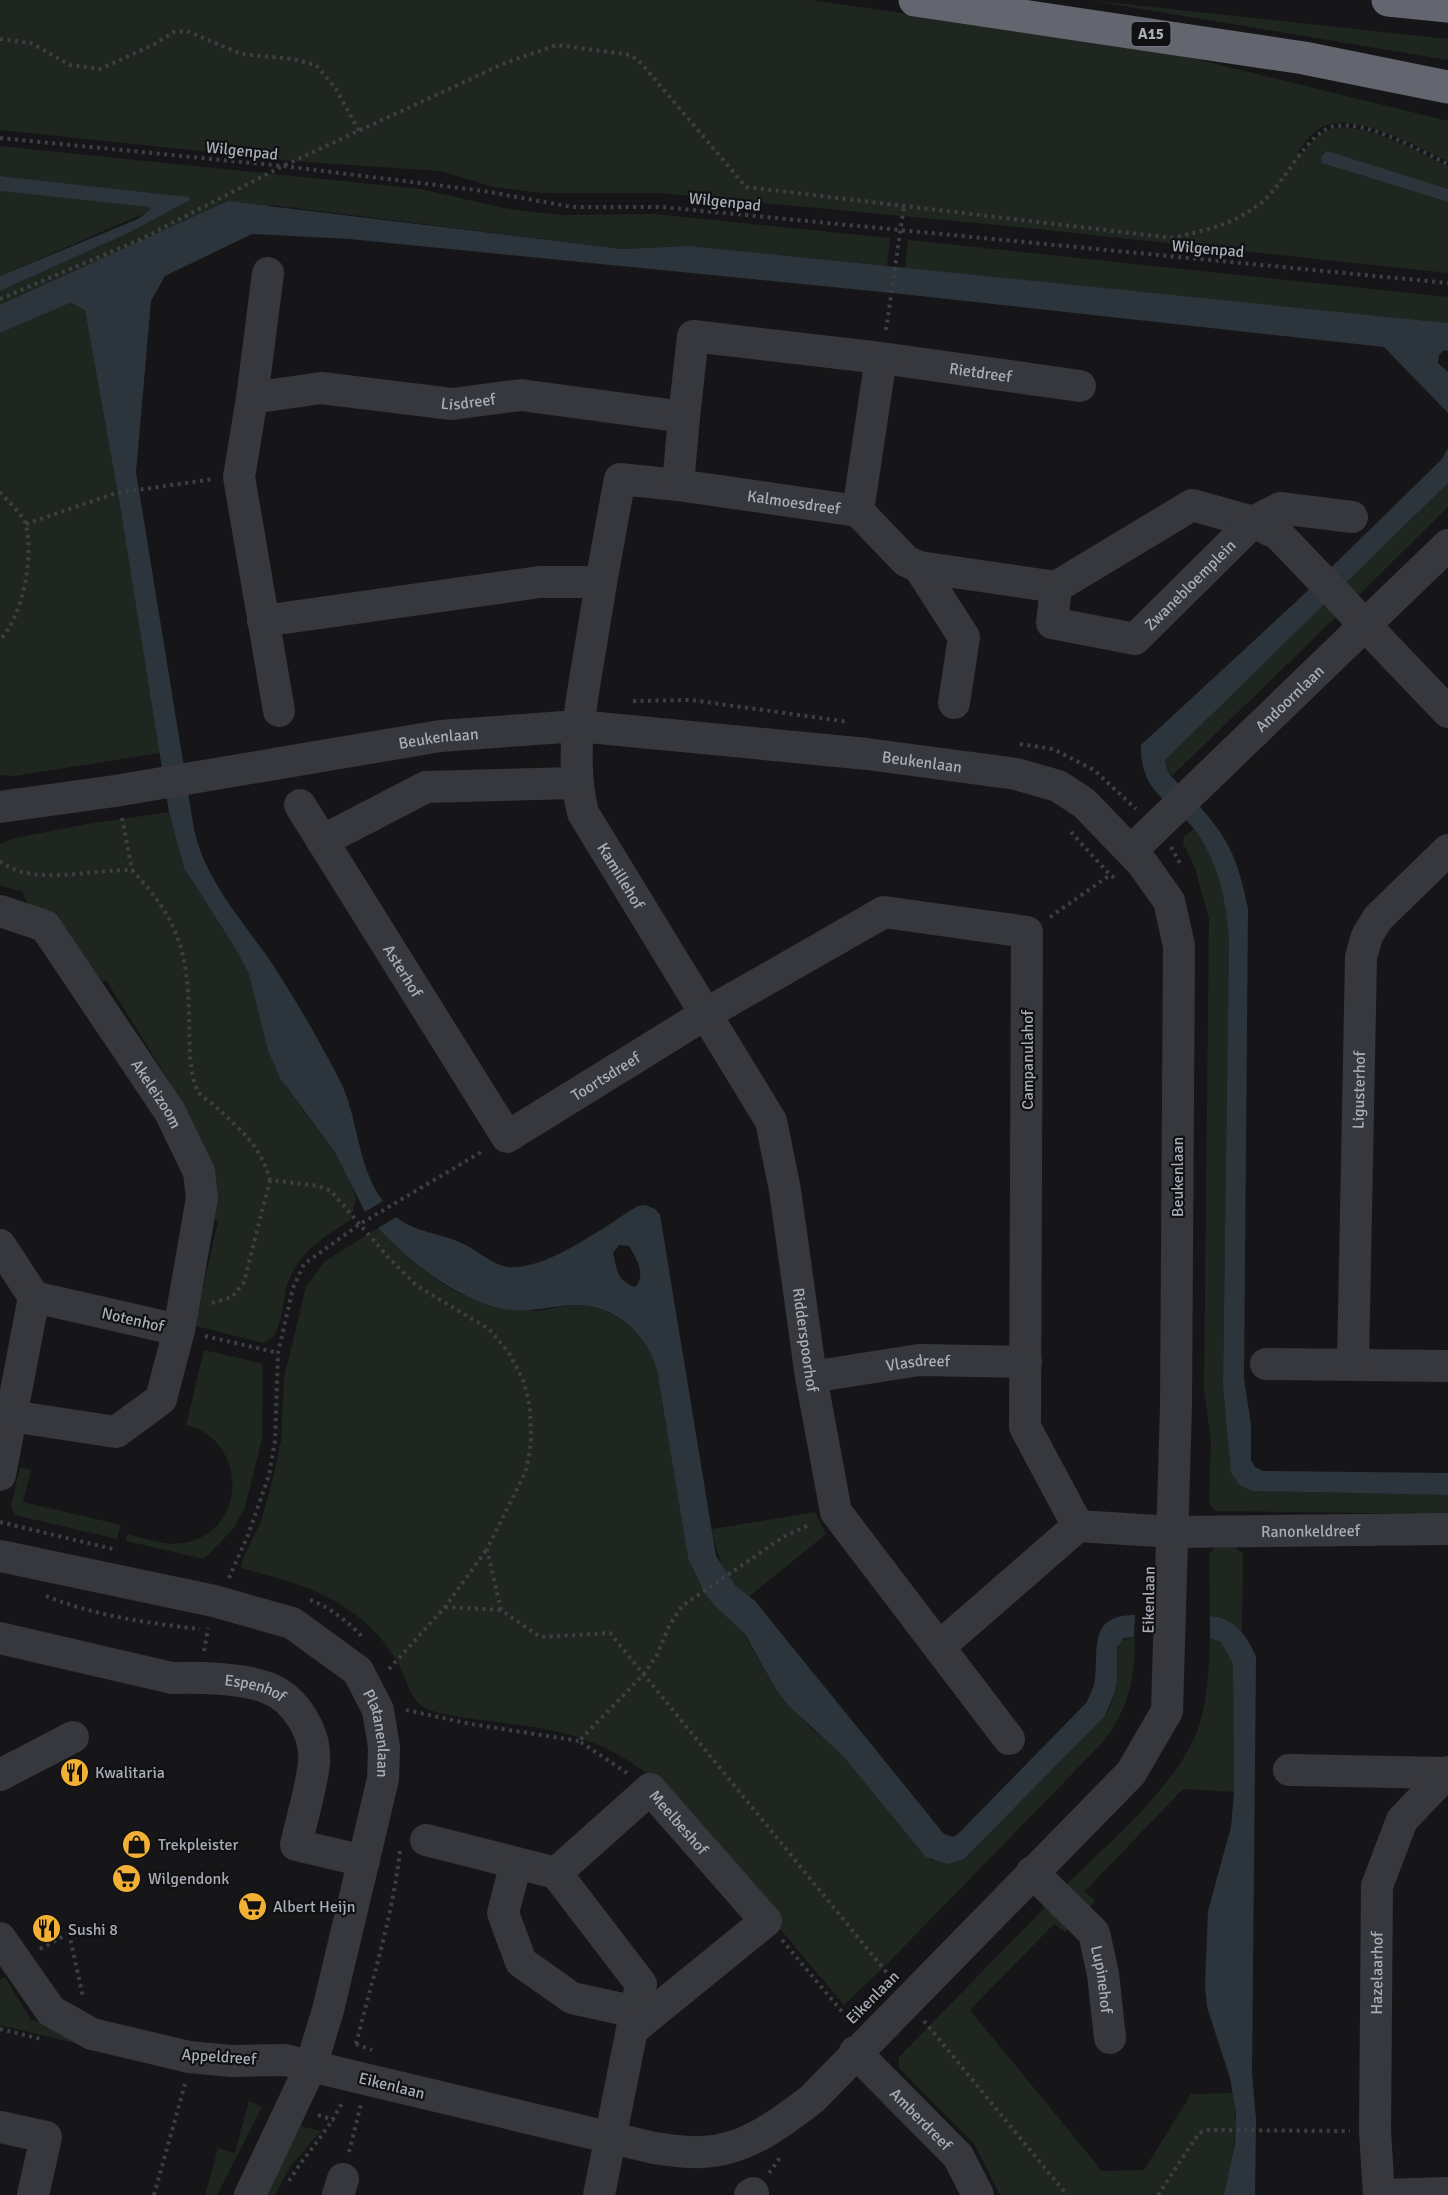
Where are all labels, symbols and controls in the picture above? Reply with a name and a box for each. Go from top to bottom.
road number: A15 [1132,22,1170,46]
street label: Wilgenpad [205,137,279,165]
street label: Wilgenpad [688,188,762,216]
street label: Wilgenpad [1171,236,1245,262]
street label: Rietdreef [948,359,1014,387]
street label: Lisdreef [440,389,497,415]
street label: Kalmoesdreef [746,486,842,519]
street label: Zwanebloemplein [1141,536,1241,635]
street label: Andoornlaan [1251,661,1329,737]
street label: Beukenlaan [397,724,479,754]
street label: Beukenlaan [881,747,963,778]
street label: Kamillehof [593,839,649,914]
street label: Asterhof [378,941,427,1002]
street label: Campanulahof [1018,1010,1038,1110]
street label: Toortsdreef [568,1048,645,1106]
street label: Ligusterhof [1349,1050,1370,1129]
street label: Akeleizoom [126,1056,185,1132]
street label: Beukenlaan [1168,1137,1188,1217]
street label: Ridderspoorhof [788,1286,823,1394]
street label: Notenhof [100,1303,167,1337]
street label: Vlasdreef [884,1350,951,1376]
street label: Ranonkeldreef [1261,1521,1361,1542]
street label: Eikenlaan [1138,1566,1160,1634]
street label: Espenhof [224,1670,290,1707]
street label: Platanenlaan [358,1686,393,1778]
restaurant icon: Kwalitaria [58,1756,90,1788]
place label: Kwalitaria [95,1763,165,1783]
street label: Meelbeshof [645,1786,712,1860]
shop icon: Trekpleister [121,1828,153,1860]
place label: Trekpleister [158,1835,239,1855]
supermarket icon: Wilgendonk [111,1862,143,1894]
place label: Wilgendonk [148,1869,229,1889]
supermarket icon: Albert Heijn [236,1890,268,1922]
place label: Albert Heijn [273,1897,355,1917]
restaurant icon: Sushi 8 [31,1913,63,1945]
place label: Sushi 8 [68,1920,118,1940]
street label: Hazelaarhof [1367,1931,1388,2015]
street label: Lupinehof [1086,1943,1116,2015]
street label: Eikenlaan [842,1967,904,2029]
street label: Appeldreef [181,2044,258,2070]
street label: Eikenlaan [357,2068,427,2104]
street label: Amberdreef [885,2084,956,2155]

